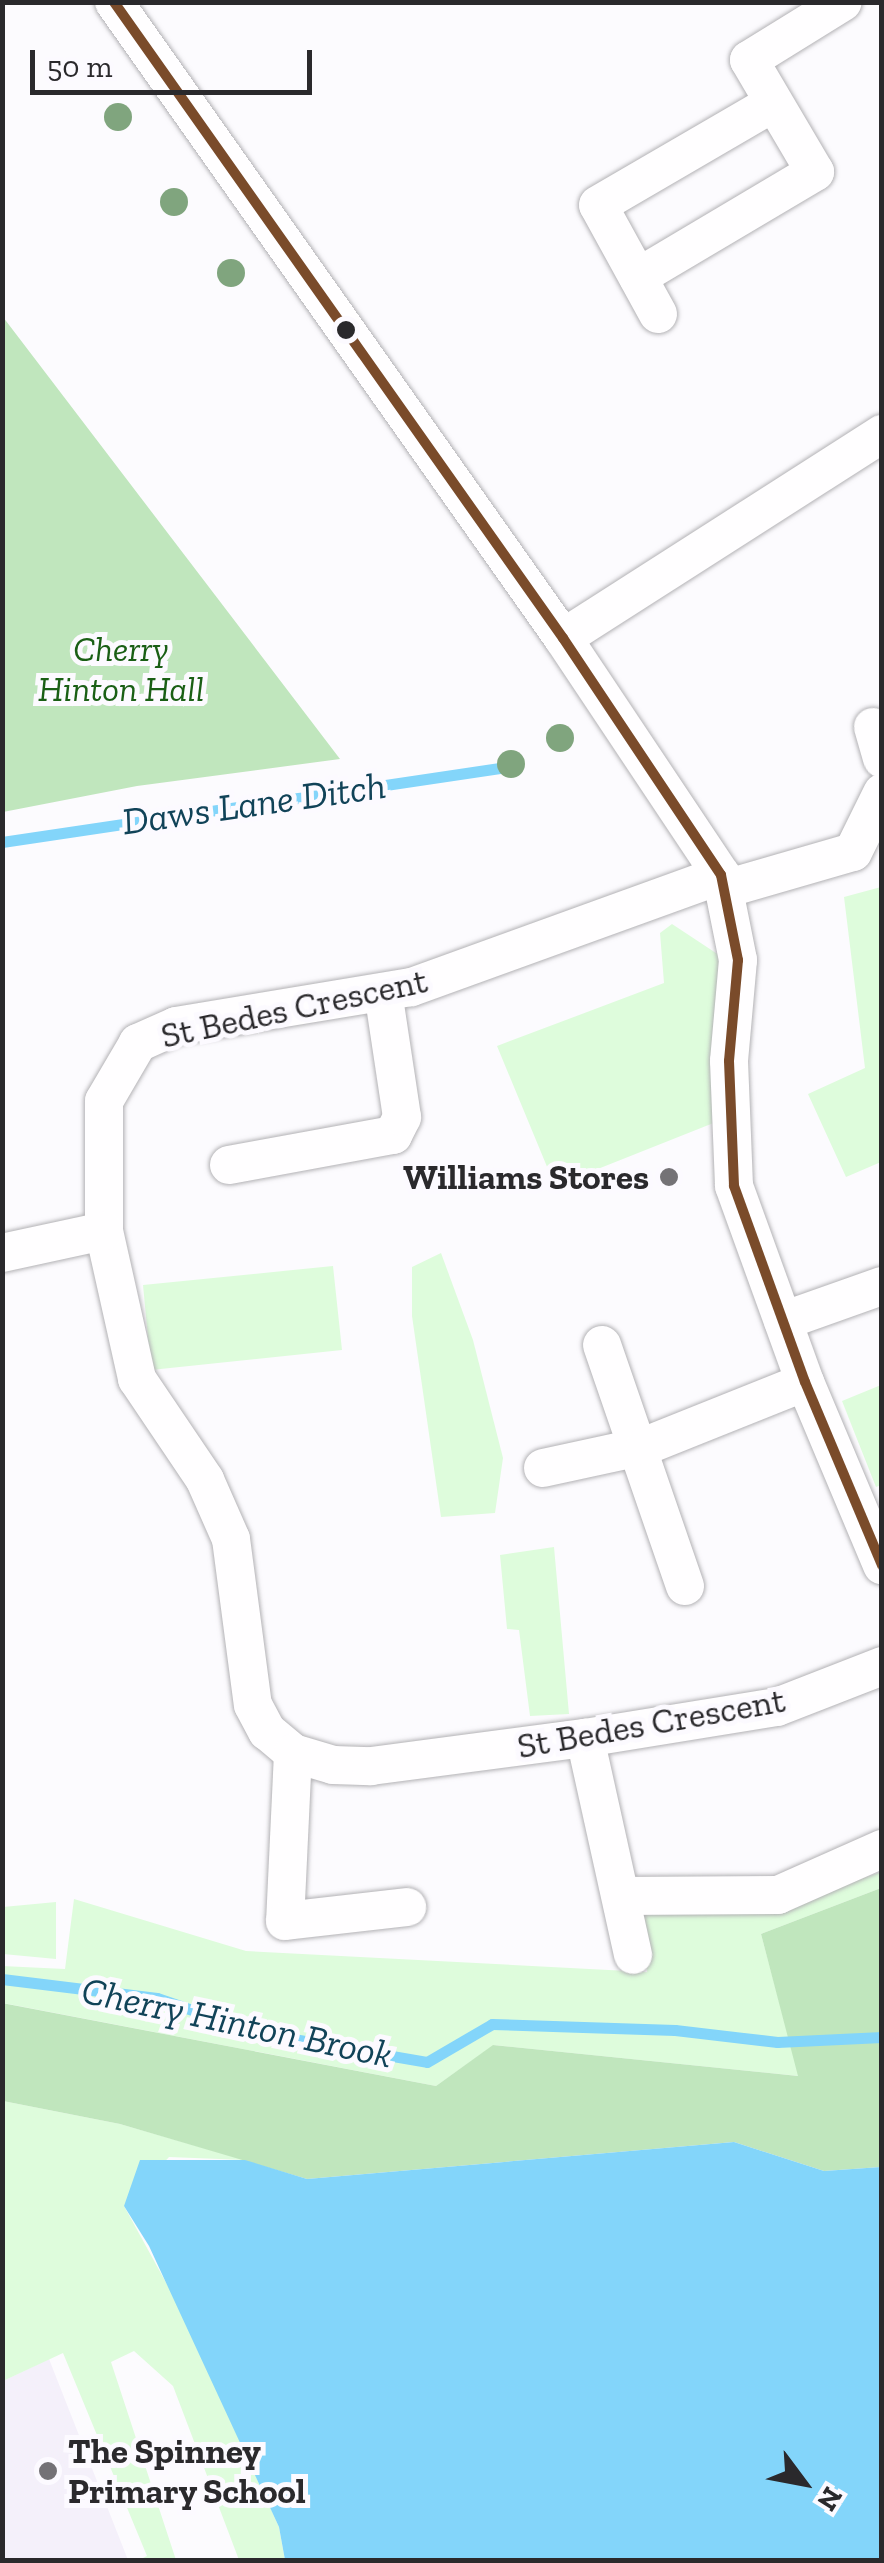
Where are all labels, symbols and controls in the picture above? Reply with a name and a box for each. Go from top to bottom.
scale bar [35,30,318,92]
text: 50 m [47,49,112,85]
unlabelled marker [336,320,356,340]
park label: Cherry Hinton Hall [38,628,204,710]
water label: Daws Lane Ditch [119,763,389,845]
street label: St Bedes Crescent [157,959,431,1057]
place label: Williams Stores [403,1156,649,1198]
marker: Williams Stores [658,1166,680,1188]
street label: St Bedes Crescent [514,1679,788,1767]
water label: Cherry Hinton Brook [77,1968,397,2078]
place label: The Spinney Primary School [68,2430,307,2512]
north arrow [754,2433,854,2533]
marker: The Spinney Primary School [37,2460,59,2482]
text: N [810,2481,849,2517]

